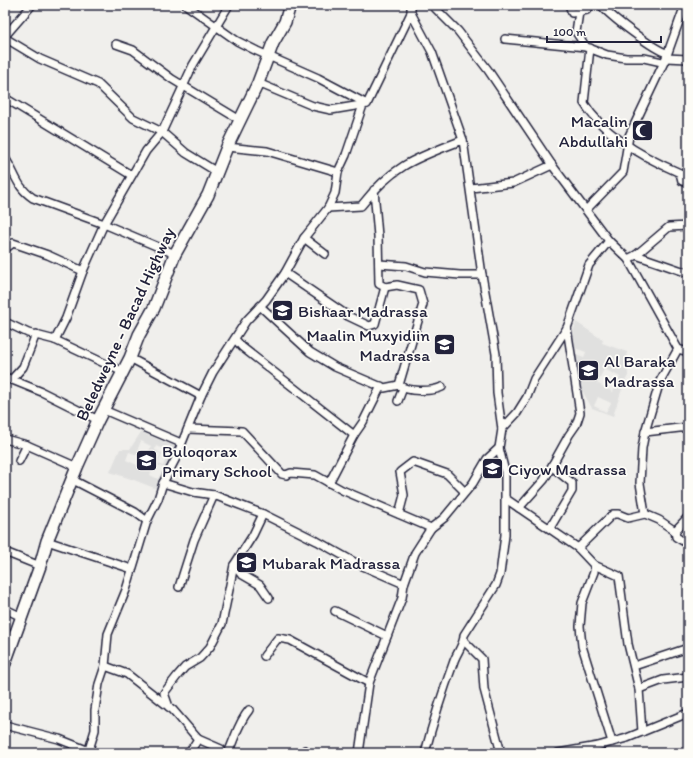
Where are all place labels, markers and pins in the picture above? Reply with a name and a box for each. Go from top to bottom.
place label: Macalin Abdullahi [559,111,628,151]
mosque icon: Macalin Abdullahi [630,118,656,144]
school or university icon: Bishaar Madrassa [270,298,296,324]
place label: Bishaar Madrassa [298,301,428,321]
place label: Maalin Muxyidiin Madrassa [306,325,430,365]
school or university icon: Maalin Muxyidiin Madrassa [432,332,458,358]
place label: Al Baraka Madrassa [604,351,676,391]
school or university icon: Al Baraka Madrassa [576,358,602,384]
place label: Buloqorax Primary School [162,441,272,481]
school or university icon: Buloqorax Primary School [134,448,160,474]
school or university icon: Ciyow Madrassa [480,456,506,482]
place label: Ciyow Madrassa [508,459,626,479]
school or university icon: Mubarak Madrassa [233,550,259,576]
place label: Mubarak Madrassa [262,553,400,573]

